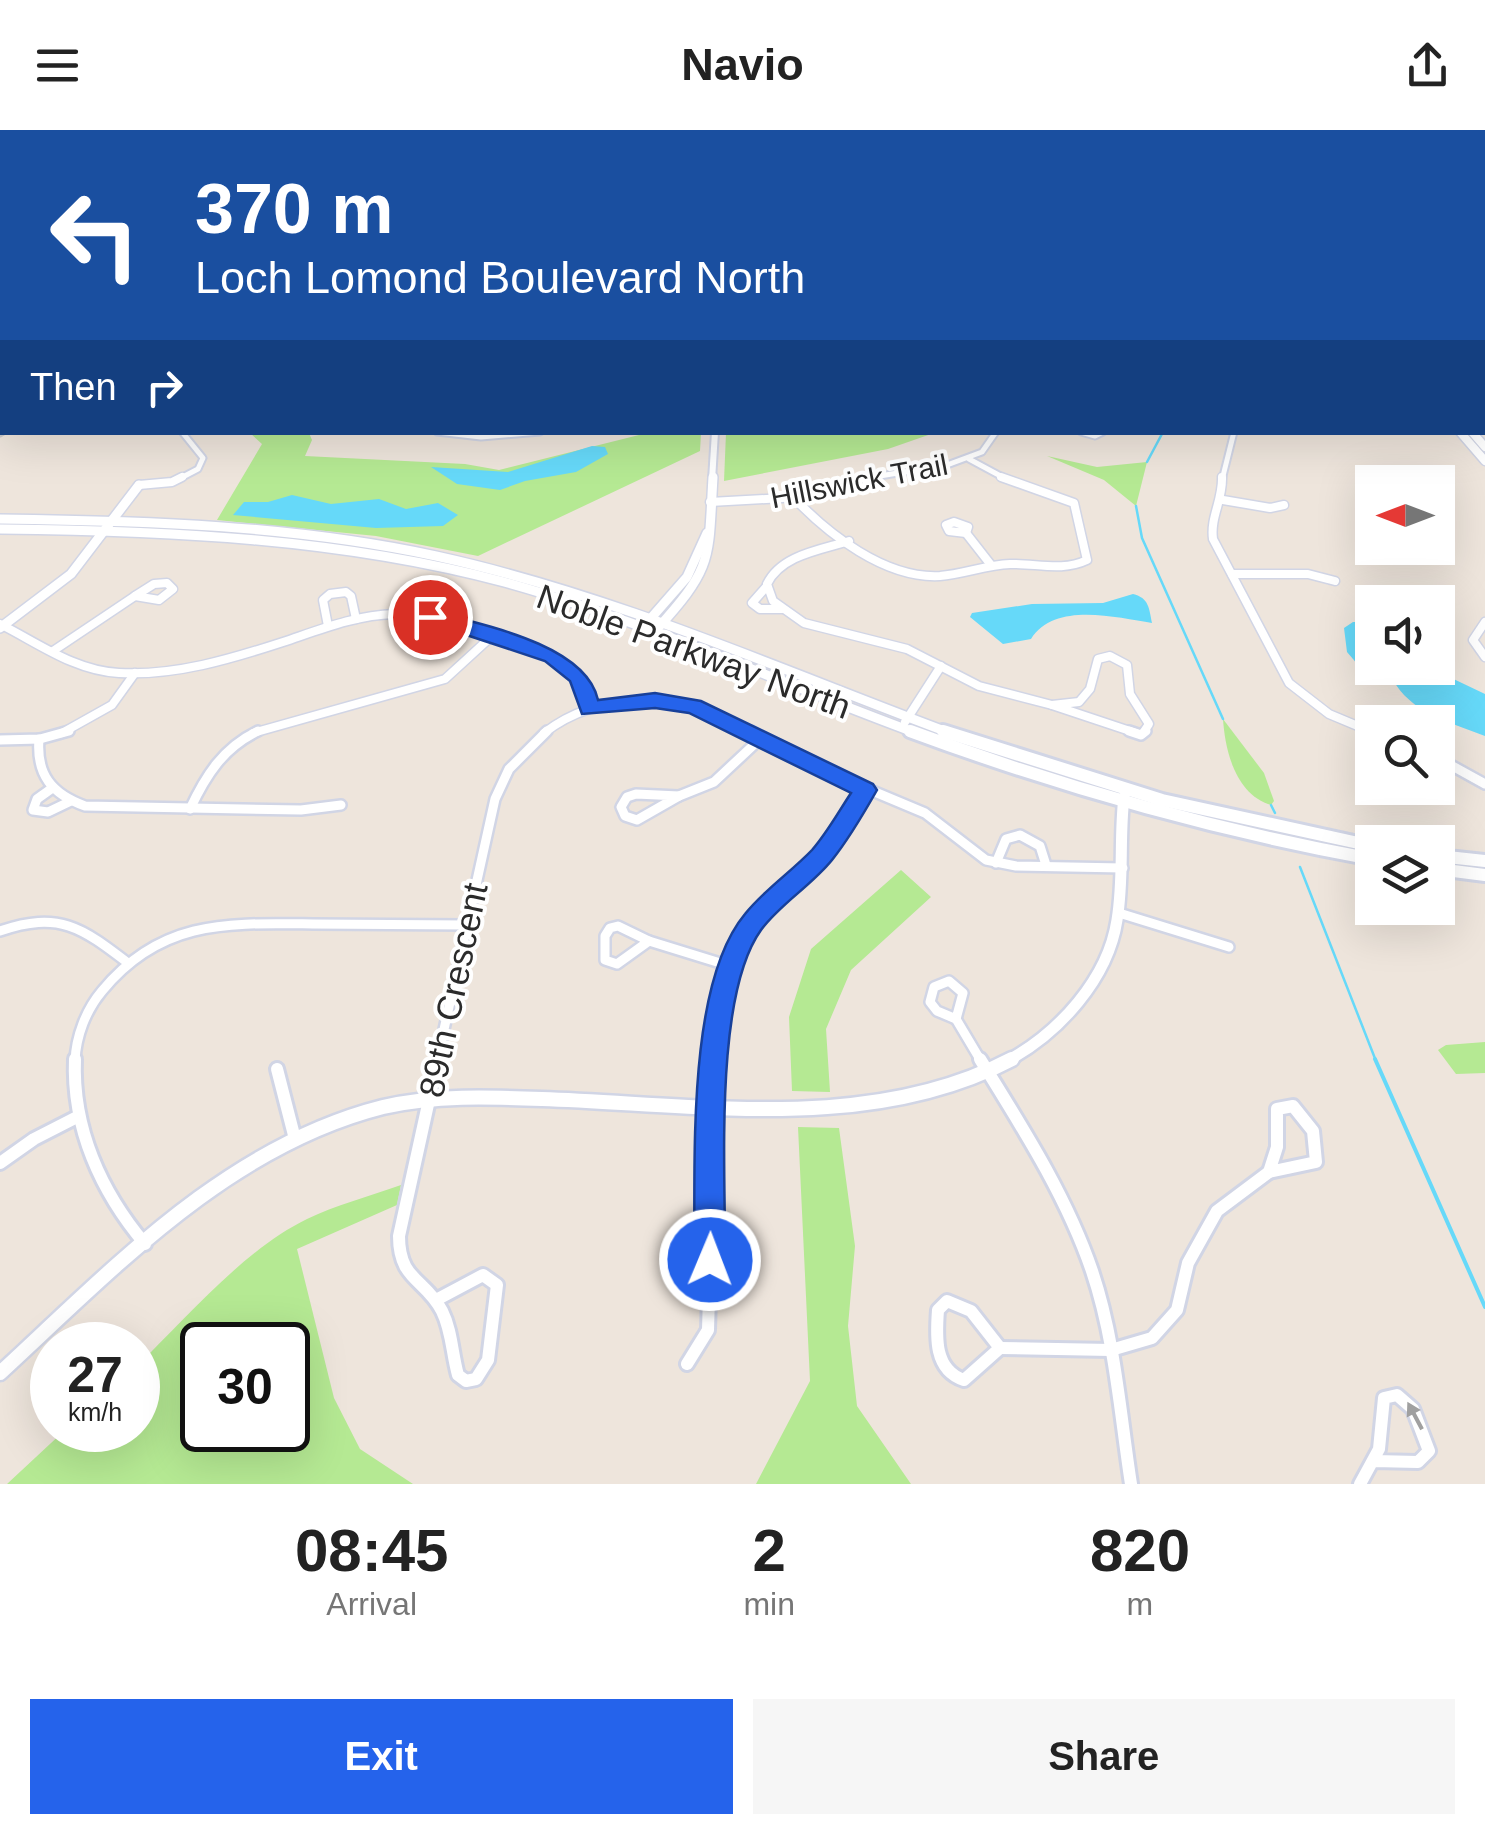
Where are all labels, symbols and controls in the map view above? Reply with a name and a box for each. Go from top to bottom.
icon: menu [30,38,85,93]
icon: share [1400,38,1455,93]
text: Navio [681,39,804,90]
icon: left [30,170,160,300]
text: 370 m [195,170,393,248]
text: Loch Lomond Boulevard North [195,252,805,303]
icon: right [137,360,192,415]
text: Then [30,366,117,408]
street label: Hillswick Trail [768,448,950,514]
north arrow [1355,465,1455,565]
map controls [1355,465,1455,925]
pin [388,575,473,660]
street label: Noble Parkway North [532,576,856,726]
button: sound [1355,585,1455,685]
icon: arrive [403,590,458,645]
button: search [1355,705,1455,805]
button: layers [1355,825,1455,925]
street label: 89th Crescent [411,879,495,1101]
position arrow [658,1208,762,1312]
speed limit sign: 30 [180,1322,310,1452]
text: 27 [67,1347,123,1403]
text: km/h [68,1398,122,1426]
one-way arrow [1407,1402,1424,1430]
text: 08:45 [295,1517,448,1584]
text: 2 [752,1517,786,1584]
text: 820 [1090,1517,1190,1584]
text: Arrival [326,1586,417,1622]
text: min [743,1586,795,1622]
text: m [1127,1586,1153,1622]
button: Exit [30,1699,733,1814]
button: Share [753,1699,1455,1814]

